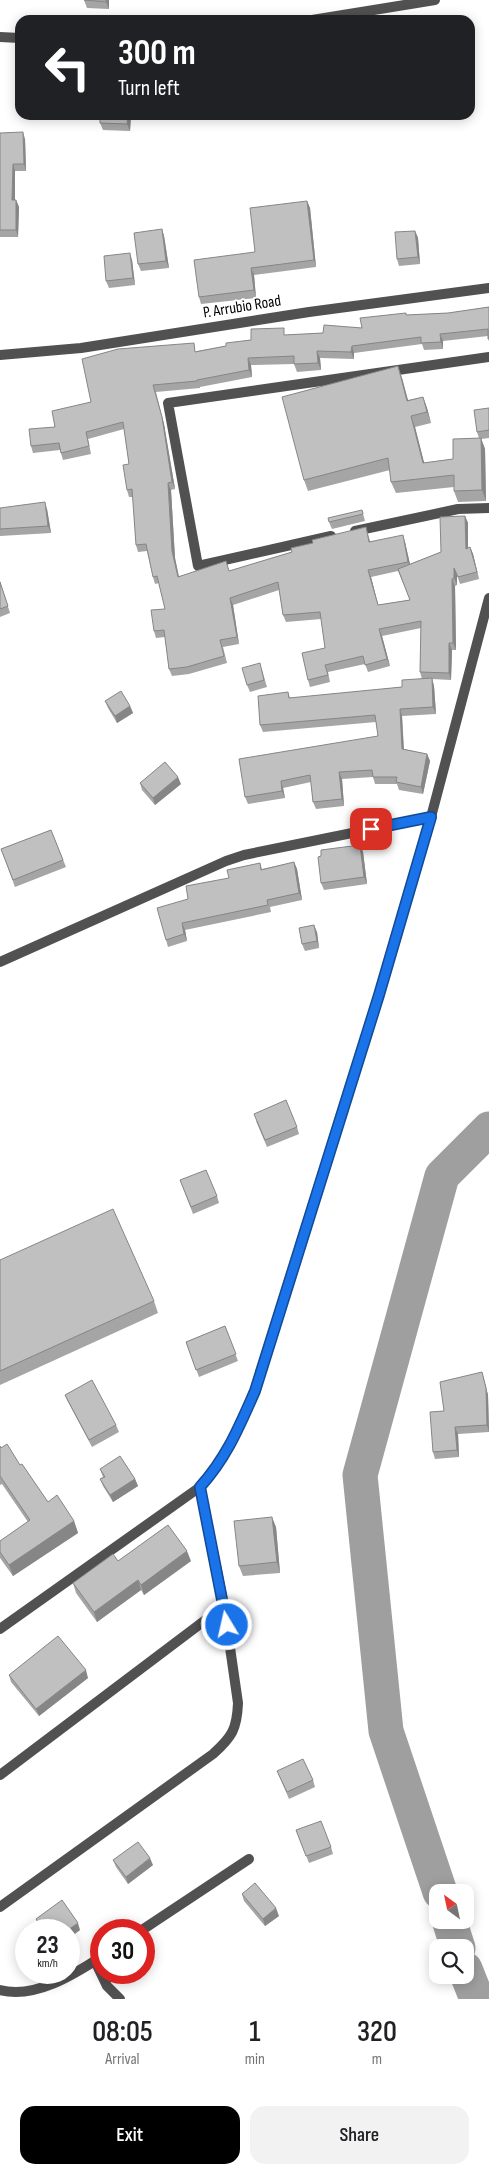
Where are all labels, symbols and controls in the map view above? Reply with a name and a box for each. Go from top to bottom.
text: 300 m [118,32,196,75]
icon: left [35,35,100,100]
text: Turn left [118,75,180,102]
street label: P. Arrubio Road [202,291,282,323]
pin [350,808,392,850]
icon: arrive [357,815,385,843]
position arrow [200,1598,252,1650]
north arrow [429,1884,474,1929]
map controls [429,1884,474,1984]
speed limit sign: 30 [90,1919,155,1984]
text: 23 [36,1930,59,1961]
button: search [429,1939,474,1984]
text: km/h [37,1956,58,1971]
text: 08:05 [92,2014,153,2050]
text: 1 [249,2014,260,2050]
text: 320 [357,2014,397,2050]
text: Arrival [105,2050,140,2069]
text: min [245,2050,265,2069]
text: m [372,2050,382,2069]
button: Exit [20,2106,240,2164]
button: Share [250,2106,469,2164]

